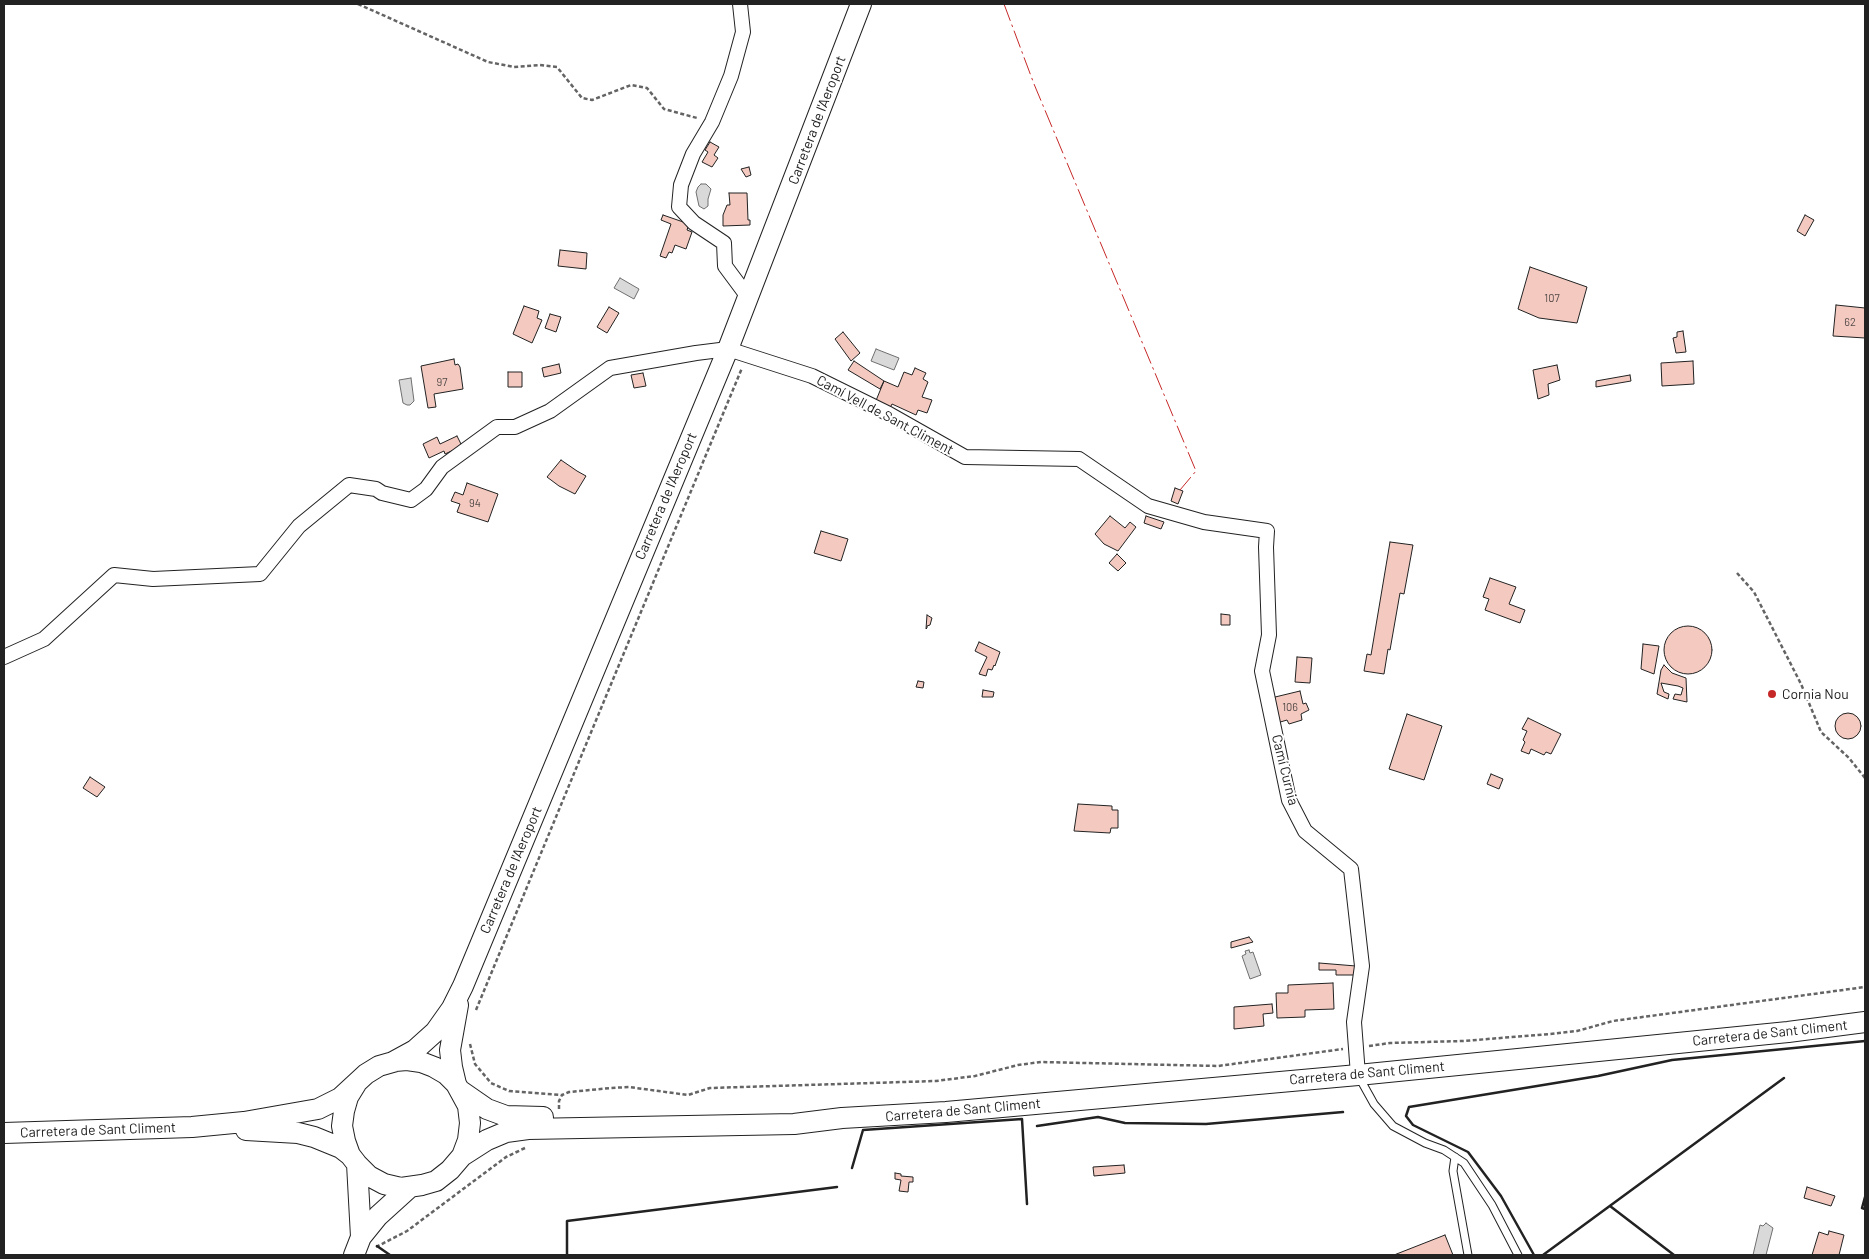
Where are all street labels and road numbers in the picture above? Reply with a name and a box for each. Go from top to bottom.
street label: Carretera de l'Aeroport [785,53,849,187]
street label: Camí Vell de Sant Climent [814,372,956,458]
street label: Carretera de l'Aeroport [632,430,700,562]
street label: Camí Curnia [1268,733,1302,807]
street label: Carretera de l'Aeroport [477,804,545,936]
street label: Carretera de Sant Climent [1692,1016,1848,1050]
street label: Carretera de Sant Climent [1289,1058,1445,1088]
street label: Carretera de Sant Climent [885,1095,1041,1125]
street label: Carretera de Sant Climent [20,1119,176,1141]

